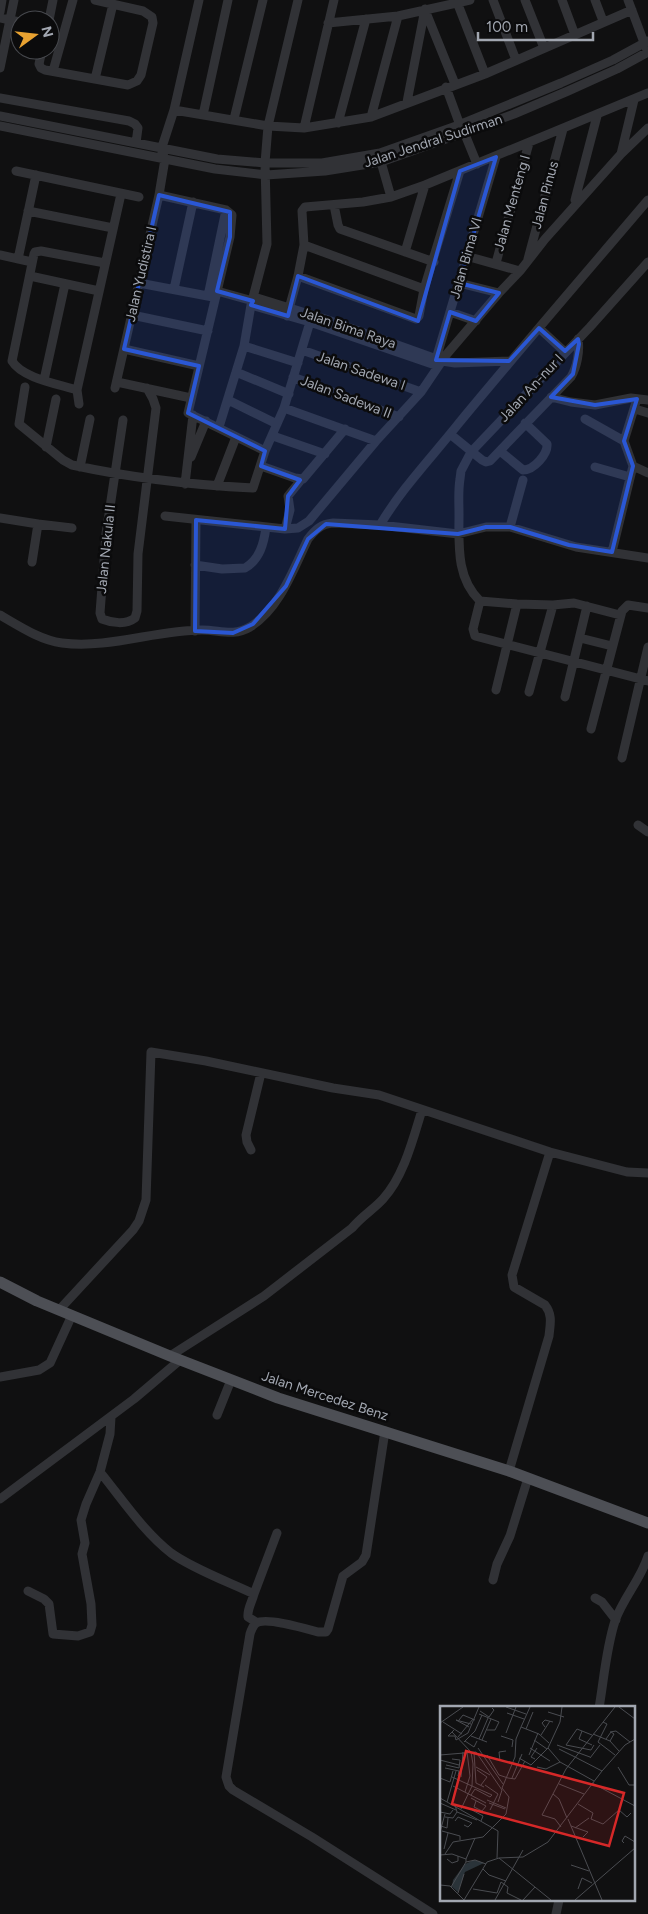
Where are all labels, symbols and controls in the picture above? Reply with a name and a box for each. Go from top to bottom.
north arrow [10,10,60,60]
scale bar [478,10,593,42]
text: 100 m [486,18,528,36]
text: N [37,24,57,39]
street label: Jalan Jendral Sudirman [362,111,505,171]
street label: Jalan Menteng I [490,153,534,253]
street label: Jalan Pinus [528,159,562,231]
street label: Jalan Bima VI [446,215,486,301]
street label: Jalan Yudistira I [122,225,160,323]
street label: Jalan Bima Raya [298,304,398,352]
street label: Jalan Sadewa I [315,348,407,394]
street label: Jalan An-nur I [495,351,567,425]
street label: Jalan Sadewa II [298,372,394,422]
street label: Jalan Nakula II [93,504,119,594]
street label: Jalan Mercedez Benz [259,1367,391,1425]
inset map [440,1706,636,1902]

